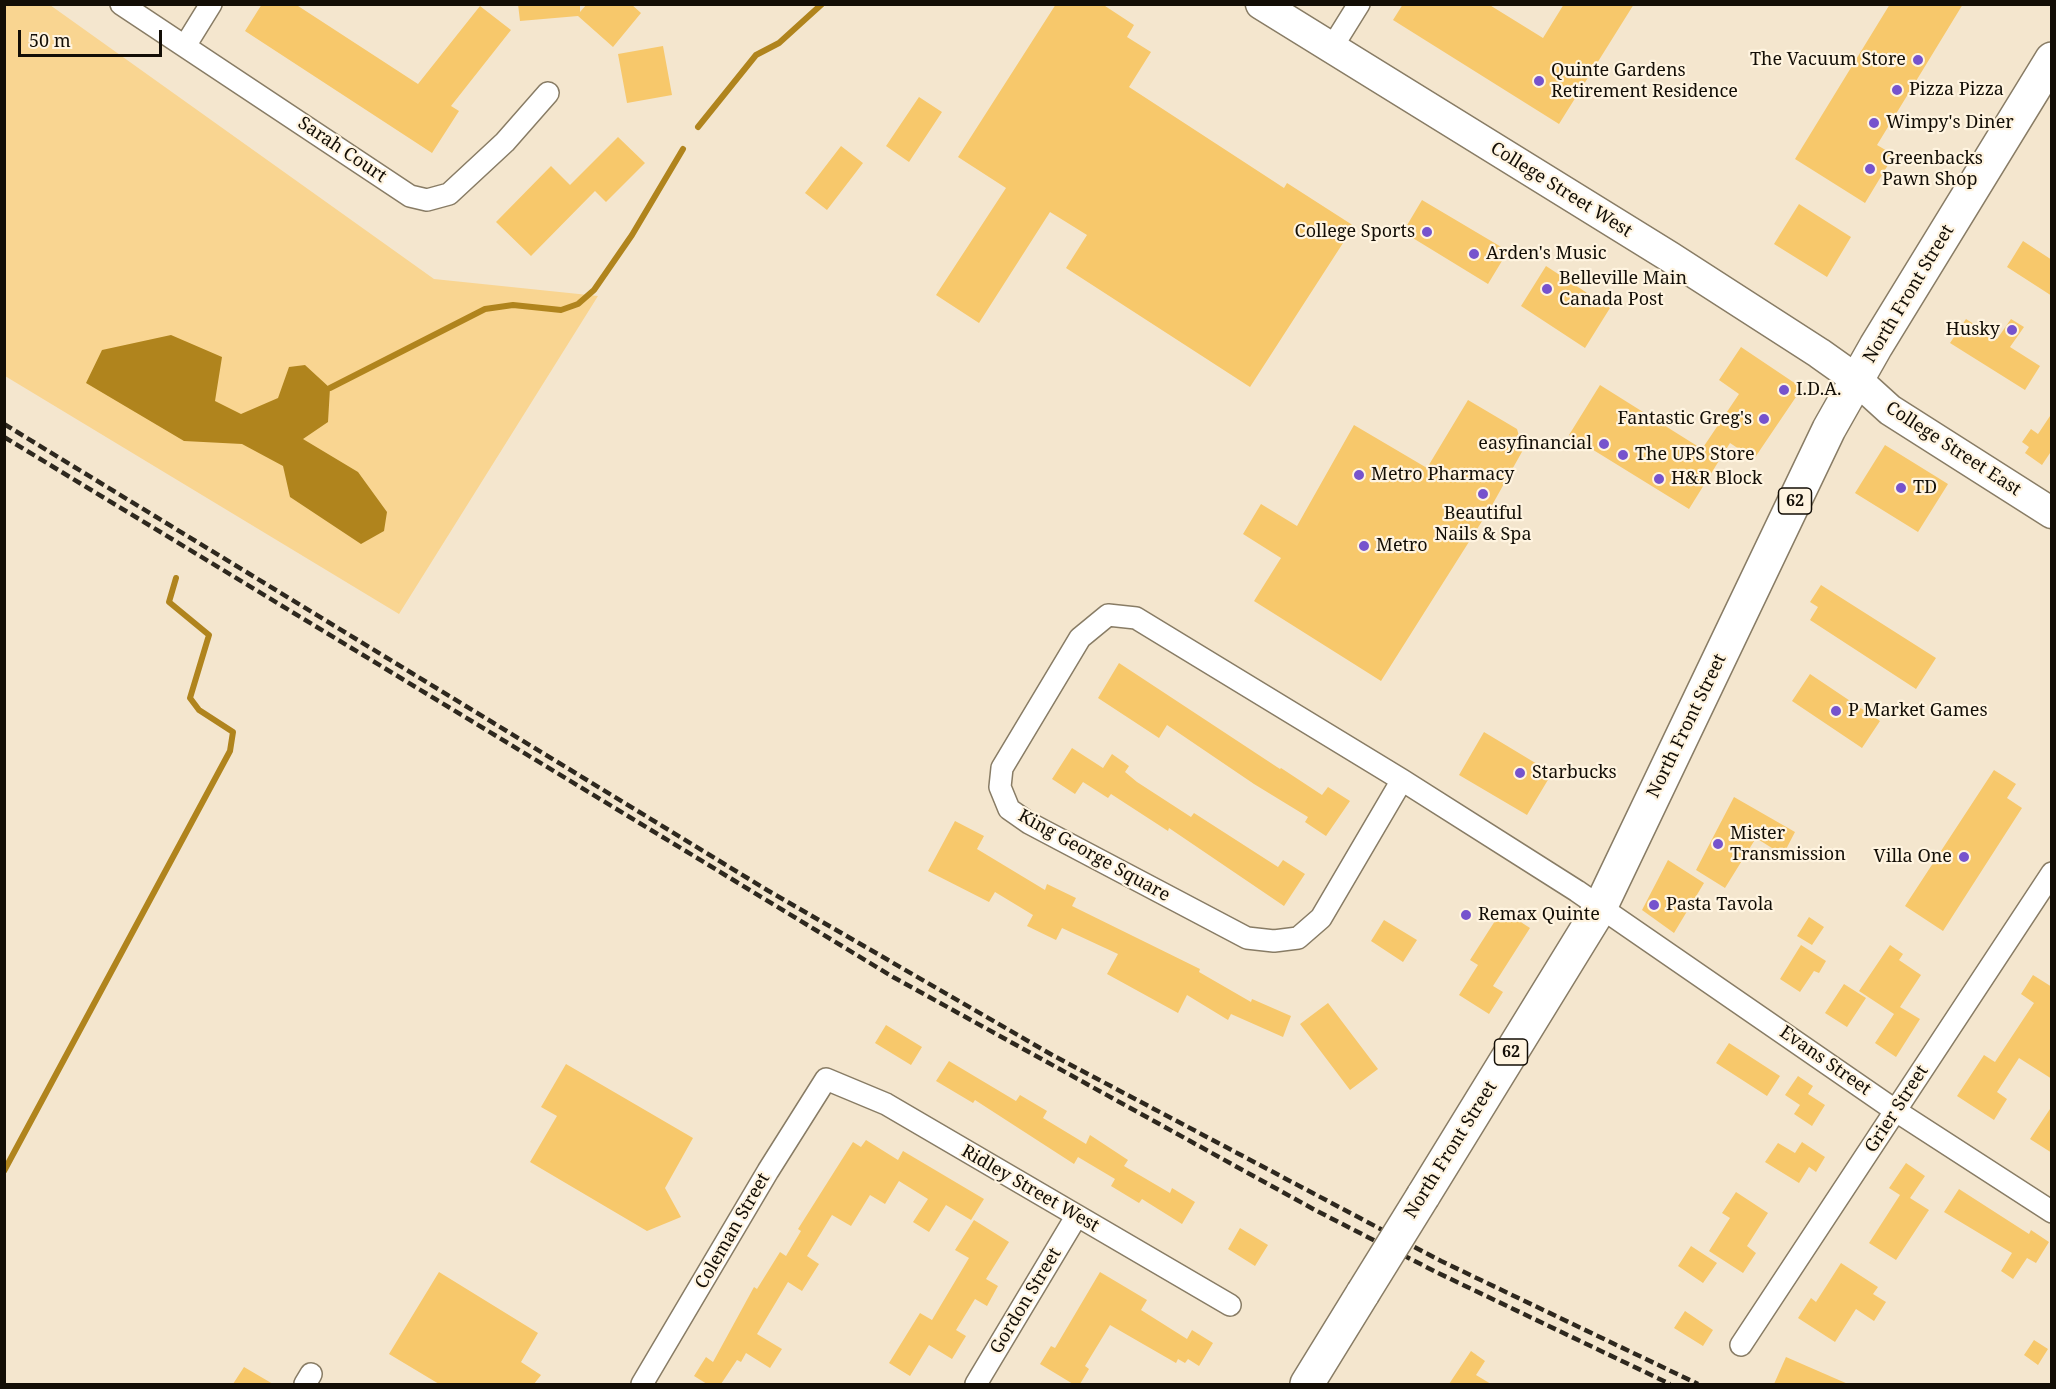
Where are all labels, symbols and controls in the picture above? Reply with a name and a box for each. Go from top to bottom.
scale bar [21,18,165,56]
text: 50 m [29,28,71,52]
place label: The Vacuum Store [1750,49,1906,71]
marker: The Vacuum Store [1911,53,1925,67]
place label: Quinte Gardens Retirement Residence [1551,60,1738,103]
marker: Quinte Gardens Retirement Residence [1532,74,1546,88]
place label: Pizza Pizza [1909,79,2004,101]
marker: Pizza Pizza [1890,83,1904,97]
place label: Wimpy's Diner [1886,112,2014,134]
street label: Sarah Court [294,113,390,187]
marker: Wimpy's Diner [1867,116,1881,130]
street label: College Street West [1486,138,1636,242]
place label: Greenbacks Pawn Shop [1882,148,1983,190]
marker: Greenbacks Pawn Shop [1863,162,1877,176]
place label: College Sports [1295,221,1415,243]
street label: North Front Street [1859,221,1959,367]
marker: College Sports [1420,225,1434,239]
place label: Arden's Music [1486,243,1607,265]
marker: Arden's Music [1467,247,1481,261]
place label: Belleville Main Canada Post [1559,268,1687,310]
marker: Belleville Main Canada Post [1540,282,1554,296]
place label: Husky [1945,319,2000,341]
marker: Husky [2005,323,2019,337]
place label: I.D.A. [1796,379,1842,401]
marker: I.D.A. [1777,383,1791,397]
street label: College Street East [1881,397,2025,501]
place label: Fantastic Greg's [1617,408,1752,430]
marker: Fantastic Greg's [1757,412,1771,426]
place label: easyfinancial [1478,433,1592,455]
marker: easyfinancial [1597,437,1611,451]
place label: The UPS Store [1635,444,1755,466]
marker: The UPS Store [1616,448,1630,462]
place label: Metro Pharmacy [1371,464,1514,486]
marker: Metro Pharmacy [1352,468,1366,482]
place label: H&R Block [1671,468,1762,490]
marker: H&R Block [1652,472,1666,486]
place label: TD [1913,477,1937,499]
marker: TD [1894,481,1908,495]
marker: Beautiful Nails & Spa [1476,487,1490,501]
road number: 62 [1778,488,1812,514]
place label: Beautiful Nails & Spa [1434,503,1532,546]
place label: Metro [1376,535,1428,557]
marker: Metro [1357,539,1371,553]
street label: North Front Street [1643,651,1731,801]
place label: P Market Games [1848,700,1988,722]
marker: P Market Games [1829,704,1843,718]
place label: Starbucks [1532,762,1617,784]
marker: Starbucks [1513,766,1527,780]
street label: King George Square [1014,805,1174,907]
place label: Mister Transmission [1730,823,1846,866]
marker: Mister Transmission [1711,837,1725,851]
place label: Villa One [1874,846,1952,868]
marker: Villa One [1957,850,1971,864]
place label: Pasta Tavola [1666,894,1773,916]
marker: Pasta Tavola [1647,898,1661,912]
place label: Remax Quinte [1478,904,1600,926]
marker: Remax Quinte [1459,908,1473,922]
street label: Evans Street [1775,1022,1875,1100]
road number: 62 [1494,1039,1528,1065]
street label: Grier Street [1861,1061,1933,1157]
street label: North Front Street [1400,1078,1502,1222]
street label: Ridley Street West [957,1141,1103,1237]
street label: Coleman Street [691,1169,775,1293]
street label: Gordon Street [986,1244,1066,1358]

